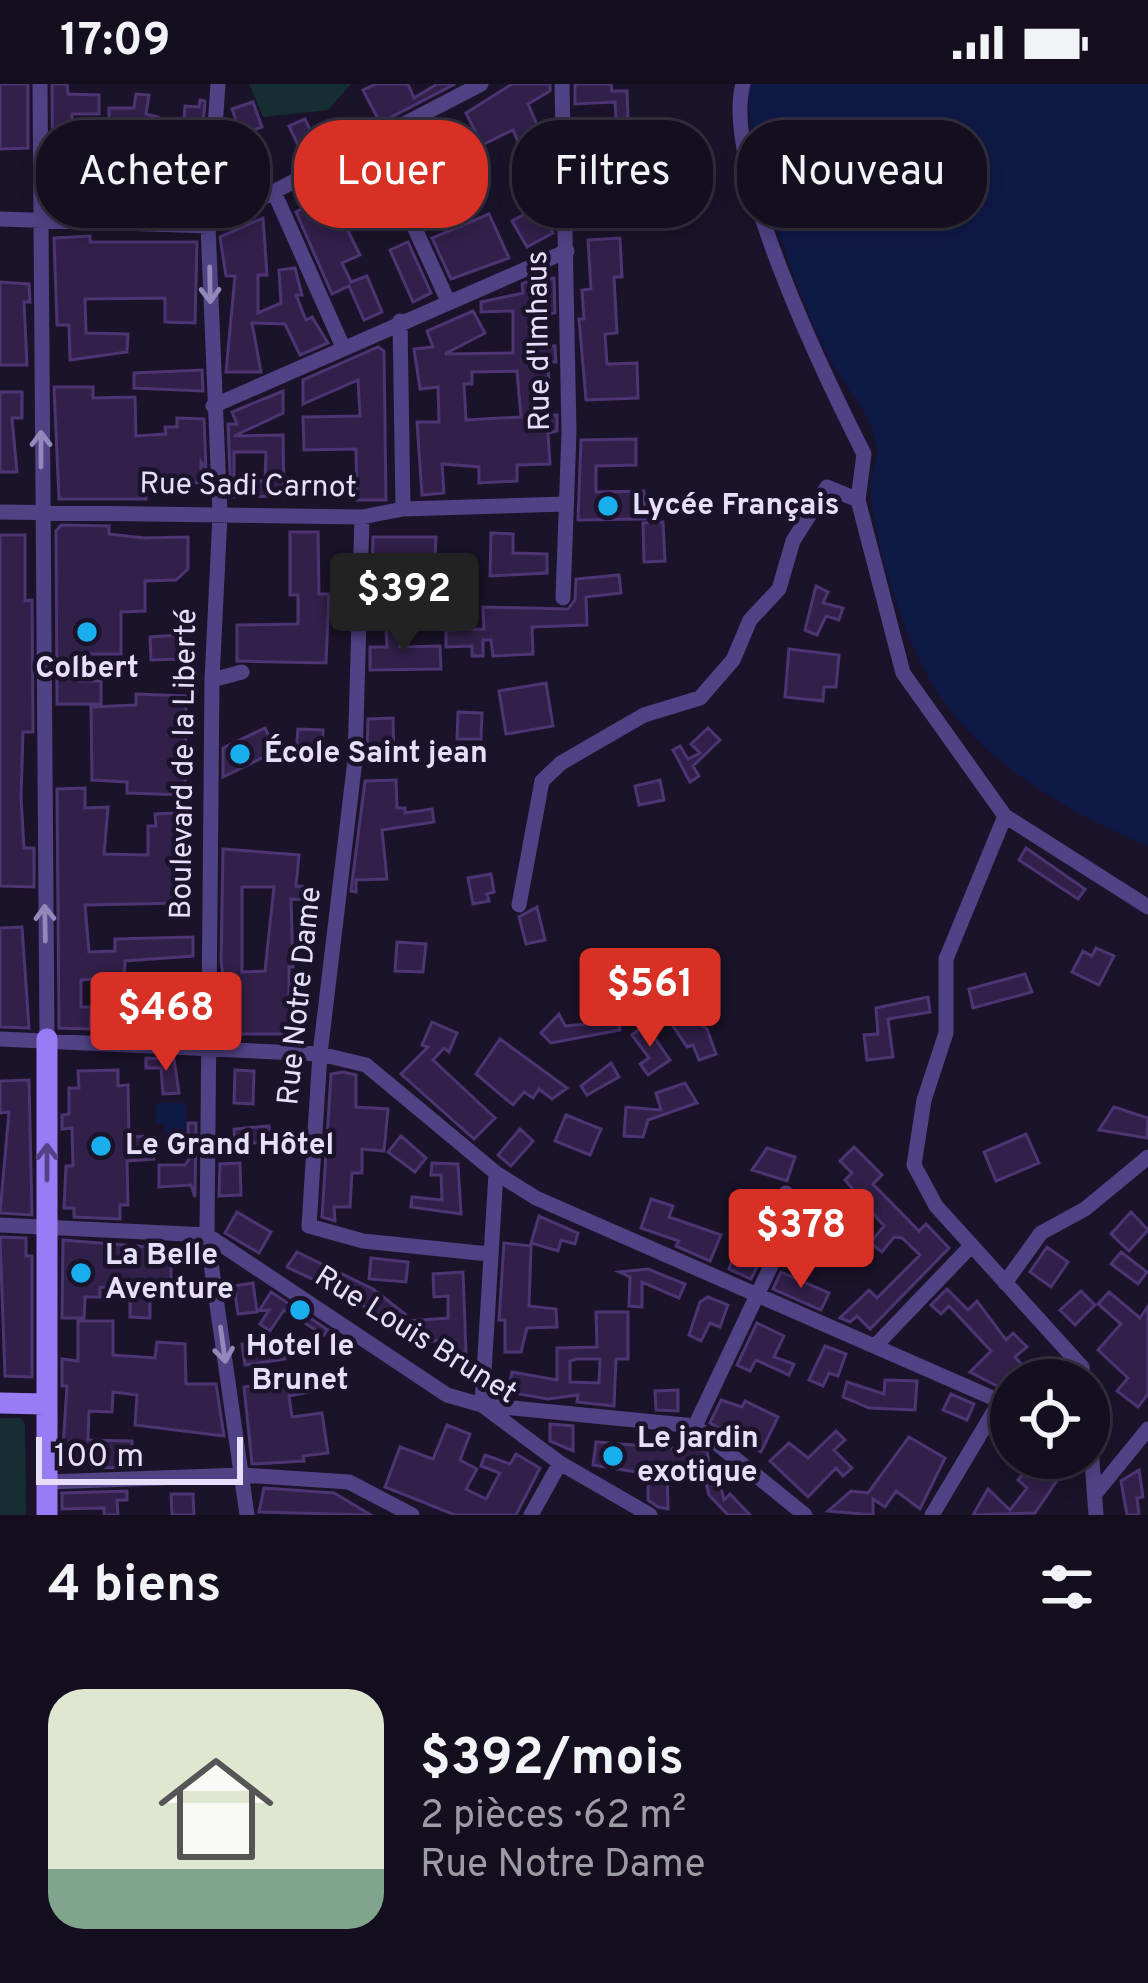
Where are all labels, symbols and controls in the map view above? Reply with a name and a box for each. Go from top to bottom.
text: 17:09 [60,14,170,71]
chip: Acheter [36,120,270,228]
chip: Louer [294,120,488,228]
chip: Filtres [512,120,713,228]
chip: Nouveau [737,120,987,228]
street label: Rue d'Imhaus [520,251,560,431]
one-way arrow [199,265,222,304]
one-way arrow [30,430,52,469]
street label: Rue Sadi Carnot [139,467,357,507]
place label: Lycée Français [632,488,839,525]
marker: Lycée Français [595,493,621,519]
pin: $392 [333,553,475,655]
text: $392 [357,567,451,616]
street label: Boulevard de la Liberté [164,608,206,920]
marker: Colbert [74,619,100,645]
place label: Colbert [35,651,139,688]
place label: École Saint jean [264,734,488,773]
marker: École Saint jean [227,741,253,767]
street label: Rue Notre Dame [271,885,331,1107]
one-way arrow [34,904,57,943]
pin: $561 [579,948,721,1050]
text: $561 [607,962,693,1011]
pin: $468 [95,972,237,1074]
text: $468 [117,986,215,1035]
place label: Le Grand Hôtel [125,1128,334,1165]
marker: Le Grand Hôtel [88,1133,114,1159]
one-way arrow [36,1143,58,1182]
pin: $378 [730,1189,872,1291]
text: $378 [756,1203,846,1252]
place label: La Belle Aventure [105,1238,234,1309]
street label: Rue Louis Brunet [307,1259,523,1413]
marker: La Belle Aventure [68,1260,94,1286]
marker: Hotel le Brunet [287,1297,313,1323]
one-way arrow [212,1325,235,1364]
place label: Hotel le Brunet [246,1329,354,1400]
map controls [990,1359,1110,1479]
button: locate [990,1359,1110,1479]
place label: Le jardin exotique [637,1421,759,1492]
scale bar [36,1431,243,1484]
text: 100 m [54,1437,144,1479]
marker: Le jardin exotique [600,1443,626,1469]
icon: filters [1034,1554,1100,1620]
text: 4 biens [48,1555,221,1620]
text: $392/mois [420,1728,684,1793]
icon: home [144,1737,288,1881]
text: 2 pièces · 62 m² [420,1793,686,1842]
text: Rue Notre Dame [420,1842,705,1891]

